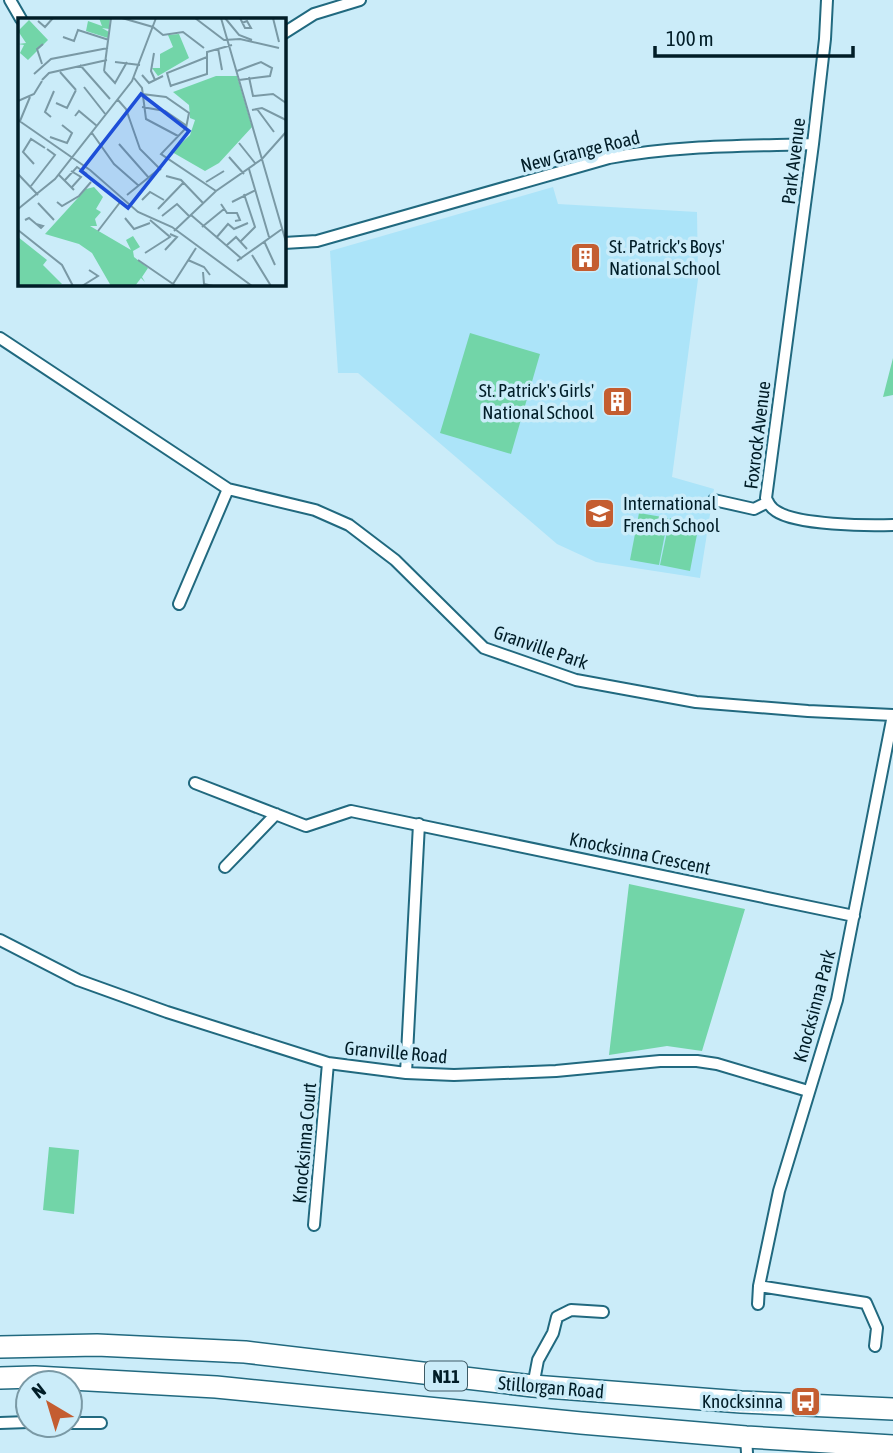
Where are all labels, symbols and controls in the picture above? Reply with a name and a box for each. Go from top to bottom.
scale bar [655,14,853,58]
inset map [18,18,285,285]
text: 100 m [666,26,714,50]
street label: Park Avenue [777,117,809,205]
street label: New Grange Road [518,126,642,176]
place label: St. Patrick's Boys' National School [609,235,725,279]
building icon: St. Patrick's Boys' National School [569,240,603,274]
place label: St. Patrick's Girls' National School [479,379,594,423]
street label: Foxrock Avenue [739,380,775,490]
building icon: St. Patrick's Girls' National School [600,384,634,418]
place label: International French School [623,492,720,536]
school or university icon: International French School [583,497,617,531]
street label: Granville Park [491,621,592,674]
street label: Knocksinna Crescent [567,827,713,879]
street label: Knocksinna Park [788,947,840,1065]
street label: Granville Road [344,1037,448,1067]
street label: Knocksinna Court [288,1082,320,1204]
road number: N11 [425,1362,467,1391]
north arrow [14,1369,84,1439]
street label: Stillorgan Road [497,1371,605,1403]
text: N [27,1378,50,1403]
bus stop icon: Knocksinna [789,1384,823,1418]
place label: Knocksinna [702,1390,783,1412]

